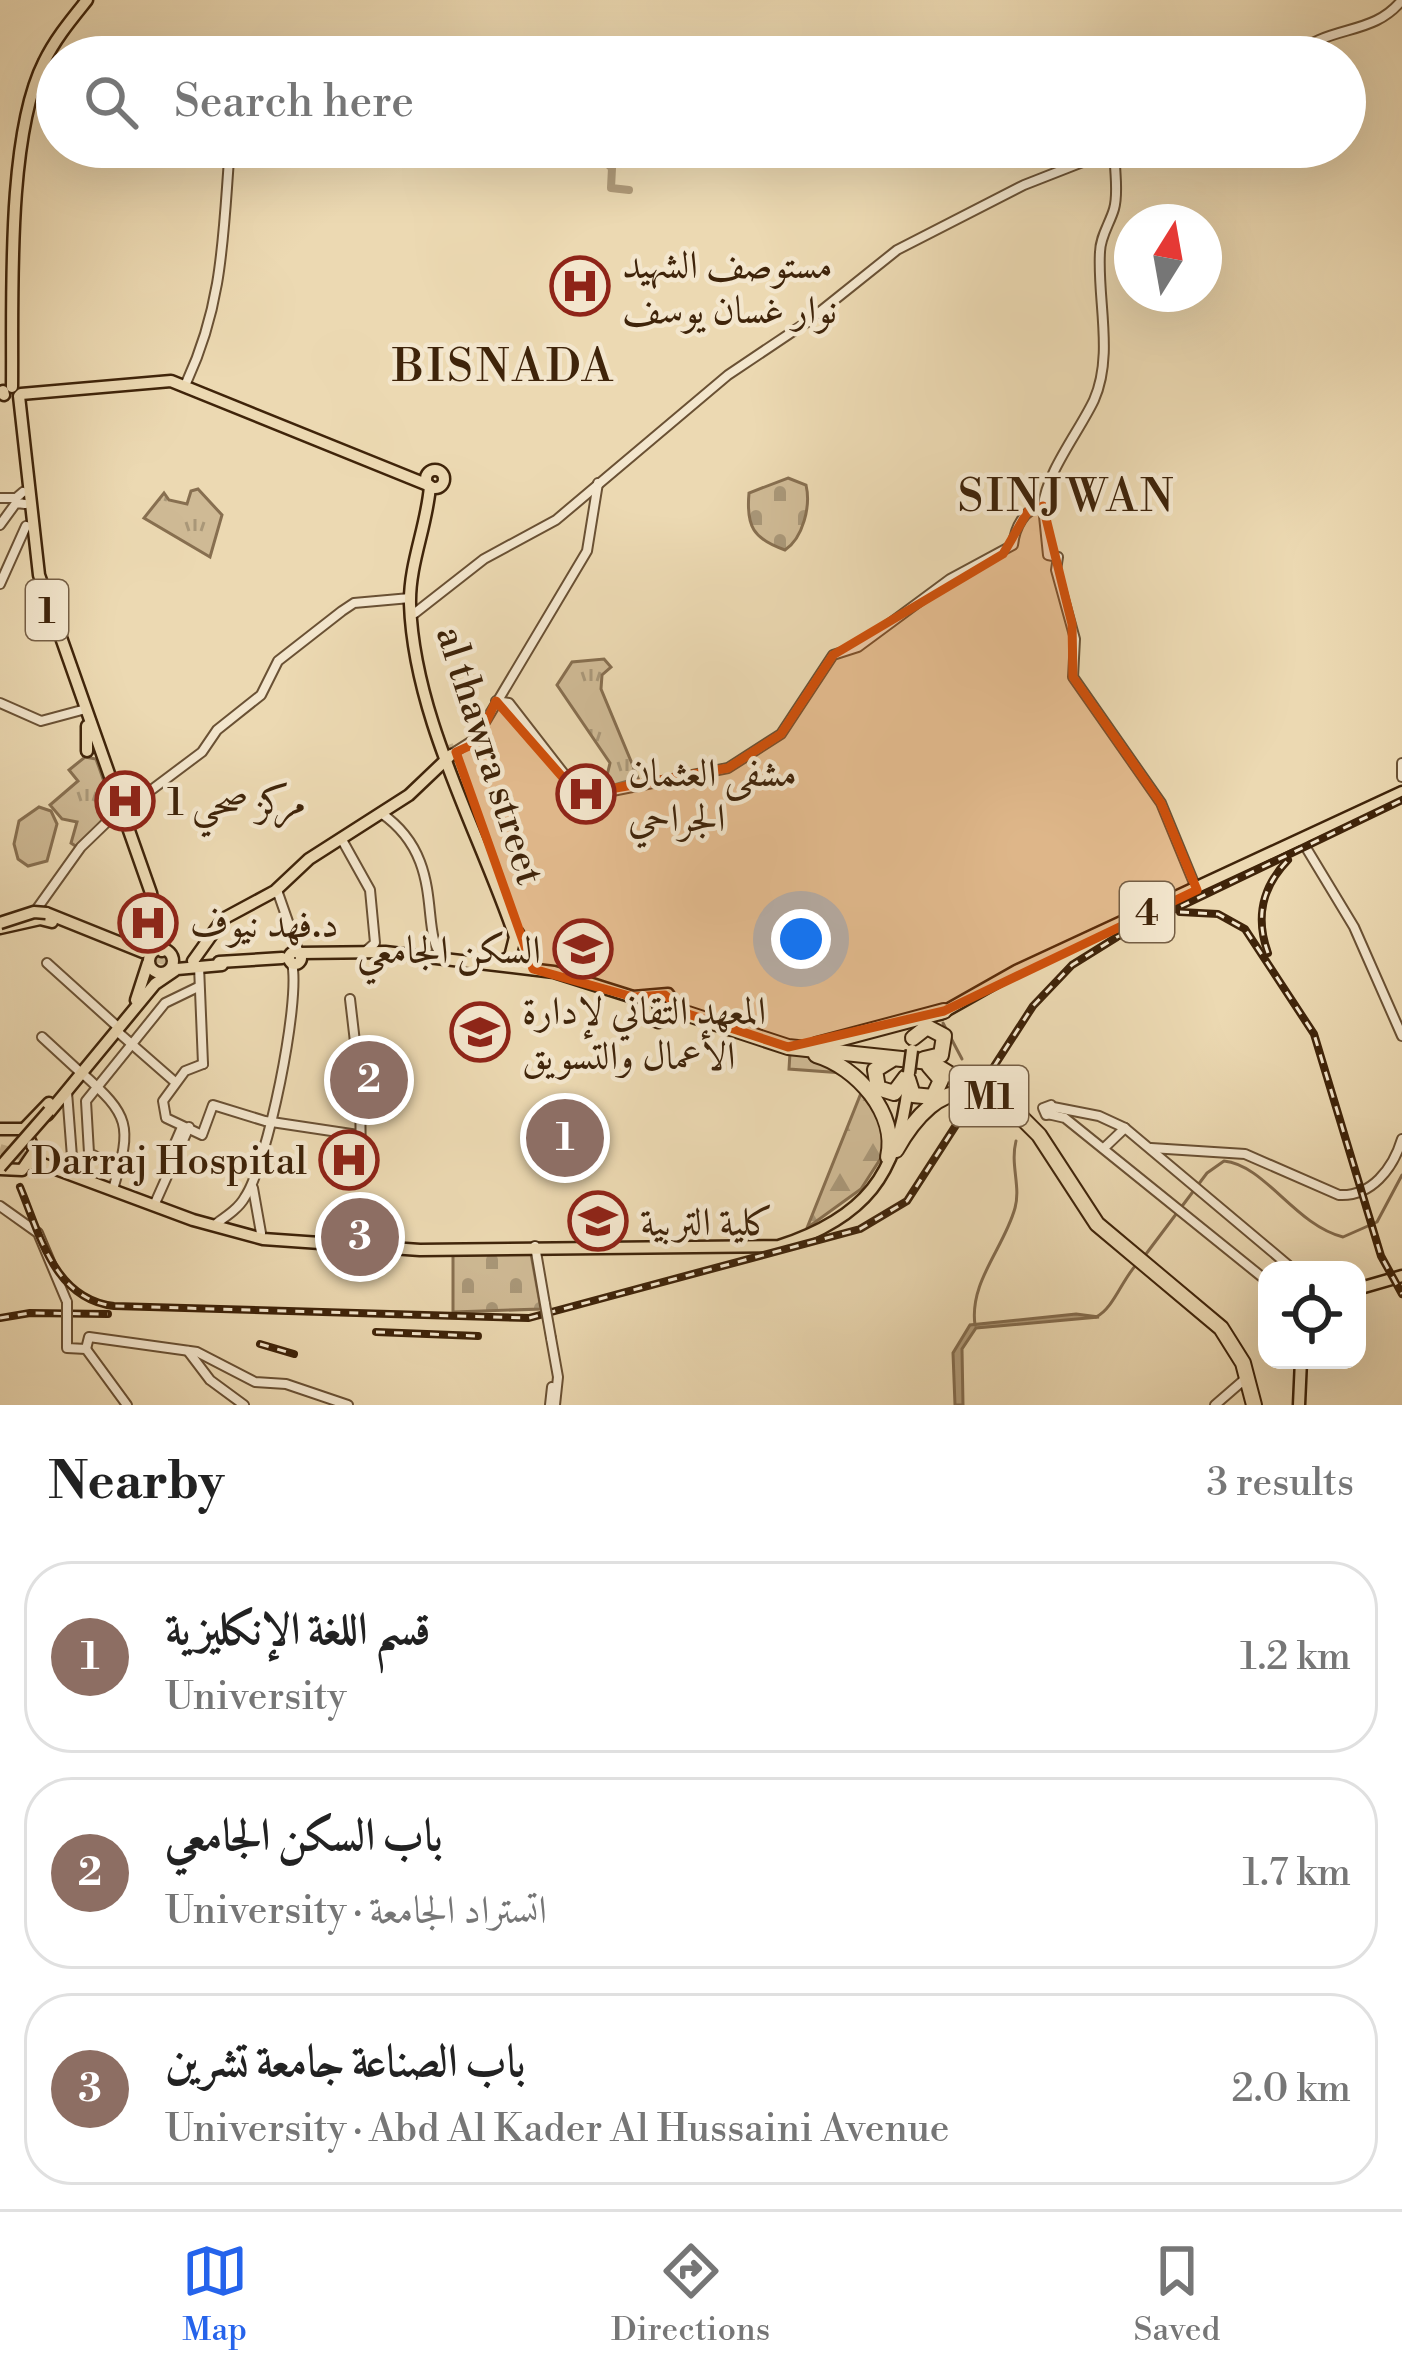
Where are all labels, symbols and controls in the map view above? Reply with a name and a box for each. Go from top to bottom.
search box [36,36,1366,168]
icon: search [78,69,144,135]
text: Search here [174,74,414,131]
north arrow [1114,204,1222,312]
place label: مستوصف الشهيد نوار غسان يوسف [622,242,837,336]
hospital icon: مستوصف الشهيد نوار غسان يوسف [549,255,611,317]
district label: BISNADA [391,339,616,396]
district label: SINJWAN [957,469,1177,526]
road number: 1 [26,580,68,640]
street label: al thawra street [424,620,553,891]
place label: مشفى العثمان الجراحي [628,750,797,849]
hospital icon: مشفى العثمان الجراحي [555,763,617,825]
hospital icon: مركز صحي 1 [94,770,156,832]
place label: مركز صحي 1 [167,779,306,838]
road number: 4 [1120,882,1174,942]
hospital icon: د.فهد نيوف [117,892,179,954]
place label: د.فهد نيوف [190,901,339,950]
your location [771,909,831,969]
school or university icon: السكن الجامعي [552,918,614,980]
place label: السكن الجامعي [357,927,541,985]
place label: المعهد التقاني لإدارة الأعمال والتسويق [522,988,766,1082]
school or university icon: المعهد التقاني لإدارة الأعمال والتسويق [449,1001,511,1063]
pin: 2 [330,1035,408,1125]
road number: M1 [950,1066,1028,1126]
pin: 1 [526,1093,604,1183]
hospital icon: Darraj Hospital [318,1129,380,1191]
place label: Darraj Hospital [31,1138,307,1187]
school or university icon: كلية التربية [567,1190,629,1252]
pin: 3 [321,1192,399,1282]
place label: كلية التربية [640,1199,774,1248]
map controls [1258,1261,1366,1369]
button: locate [1258,1261,1366,1369]
text: Nearby [48,1451,224,1515]
text: 3 results [1206,1459,1354,1508]
text: قسم اللغة الإنكليزية [165,1602,431,1659]
text: 1 [81,1633,99,1682]
text: 1.2 km [1240,1633,1351,1682]
text: University [165,1673,347,1722]
text: باب السكن الجامعي [165,1808,443,1865]
text: 2 [78,1849,102,1898]
text: 1.7 km [1243,1849,1351,1898]
text: University · اتستراد الجامعة [165,1887,547,1936]
text: باب الصناعة جامعة تشرين [165,2034,526,2091]
text: 3 [78,2065,102,2114]
text: 2.0 km [1232,2065,1351,2114]
text: University · Abd Al Kader Al Hussaini Avenue [165,2105,950,2154]
tab: Map [182,2238,248,2351]
tab: Directions [611,2238,770,2351]
tab: Saved [1134,2238,1220,2351]

